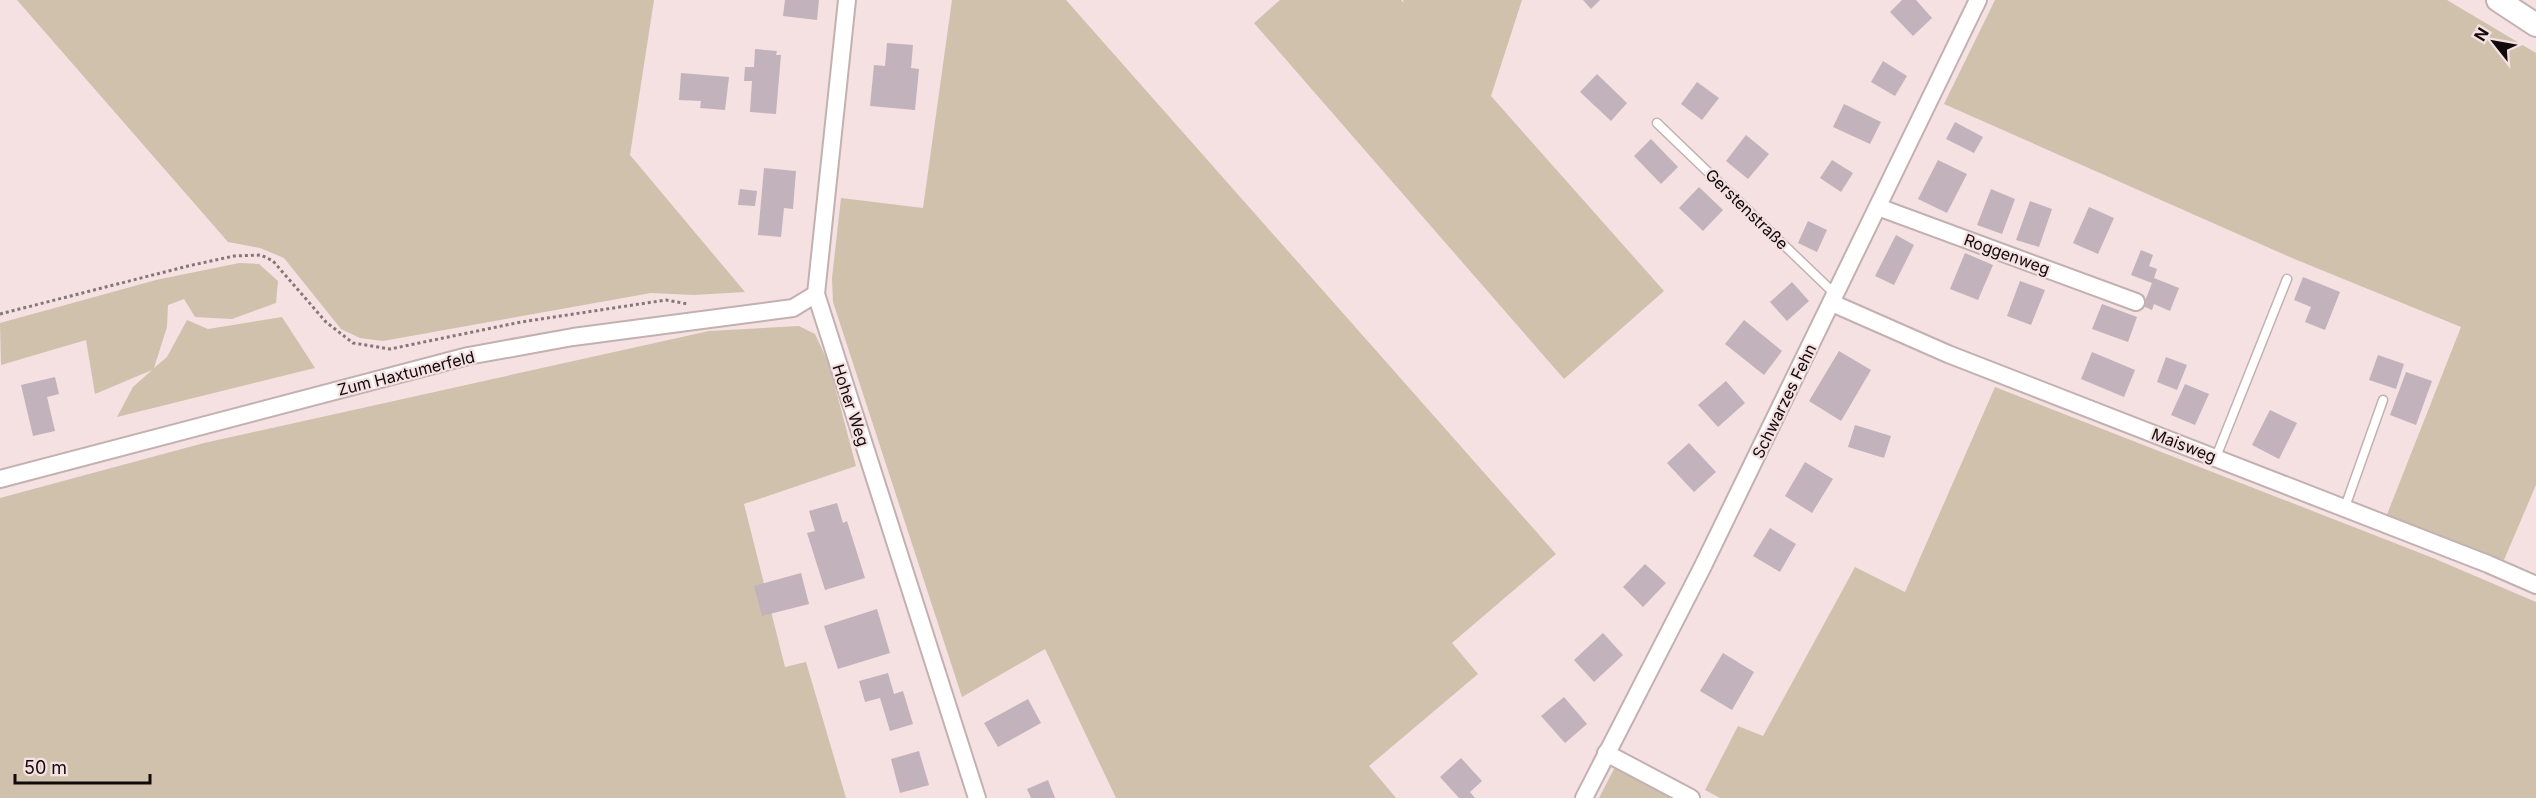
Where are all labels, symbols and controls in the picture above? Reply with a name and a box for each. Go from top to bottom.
north arrow [2464,12,2524,72]
text: N [2469,24,2493,45]
street label: Gerstenstraße [1701,164,1793,254]
street label: Roggenweg [1961,229,2053,279]
street label: Schwarzes Fehn [1748,340,1820,462]
street label: Zum Haxtumerfeld [335,346,477,400]
street label: Hoher Weg [828,362,874,448]
street label: Maisweg [2149,424,2219,466]
scale bar [15,747,150,785]
text: 50 m [24,757,67,778]

